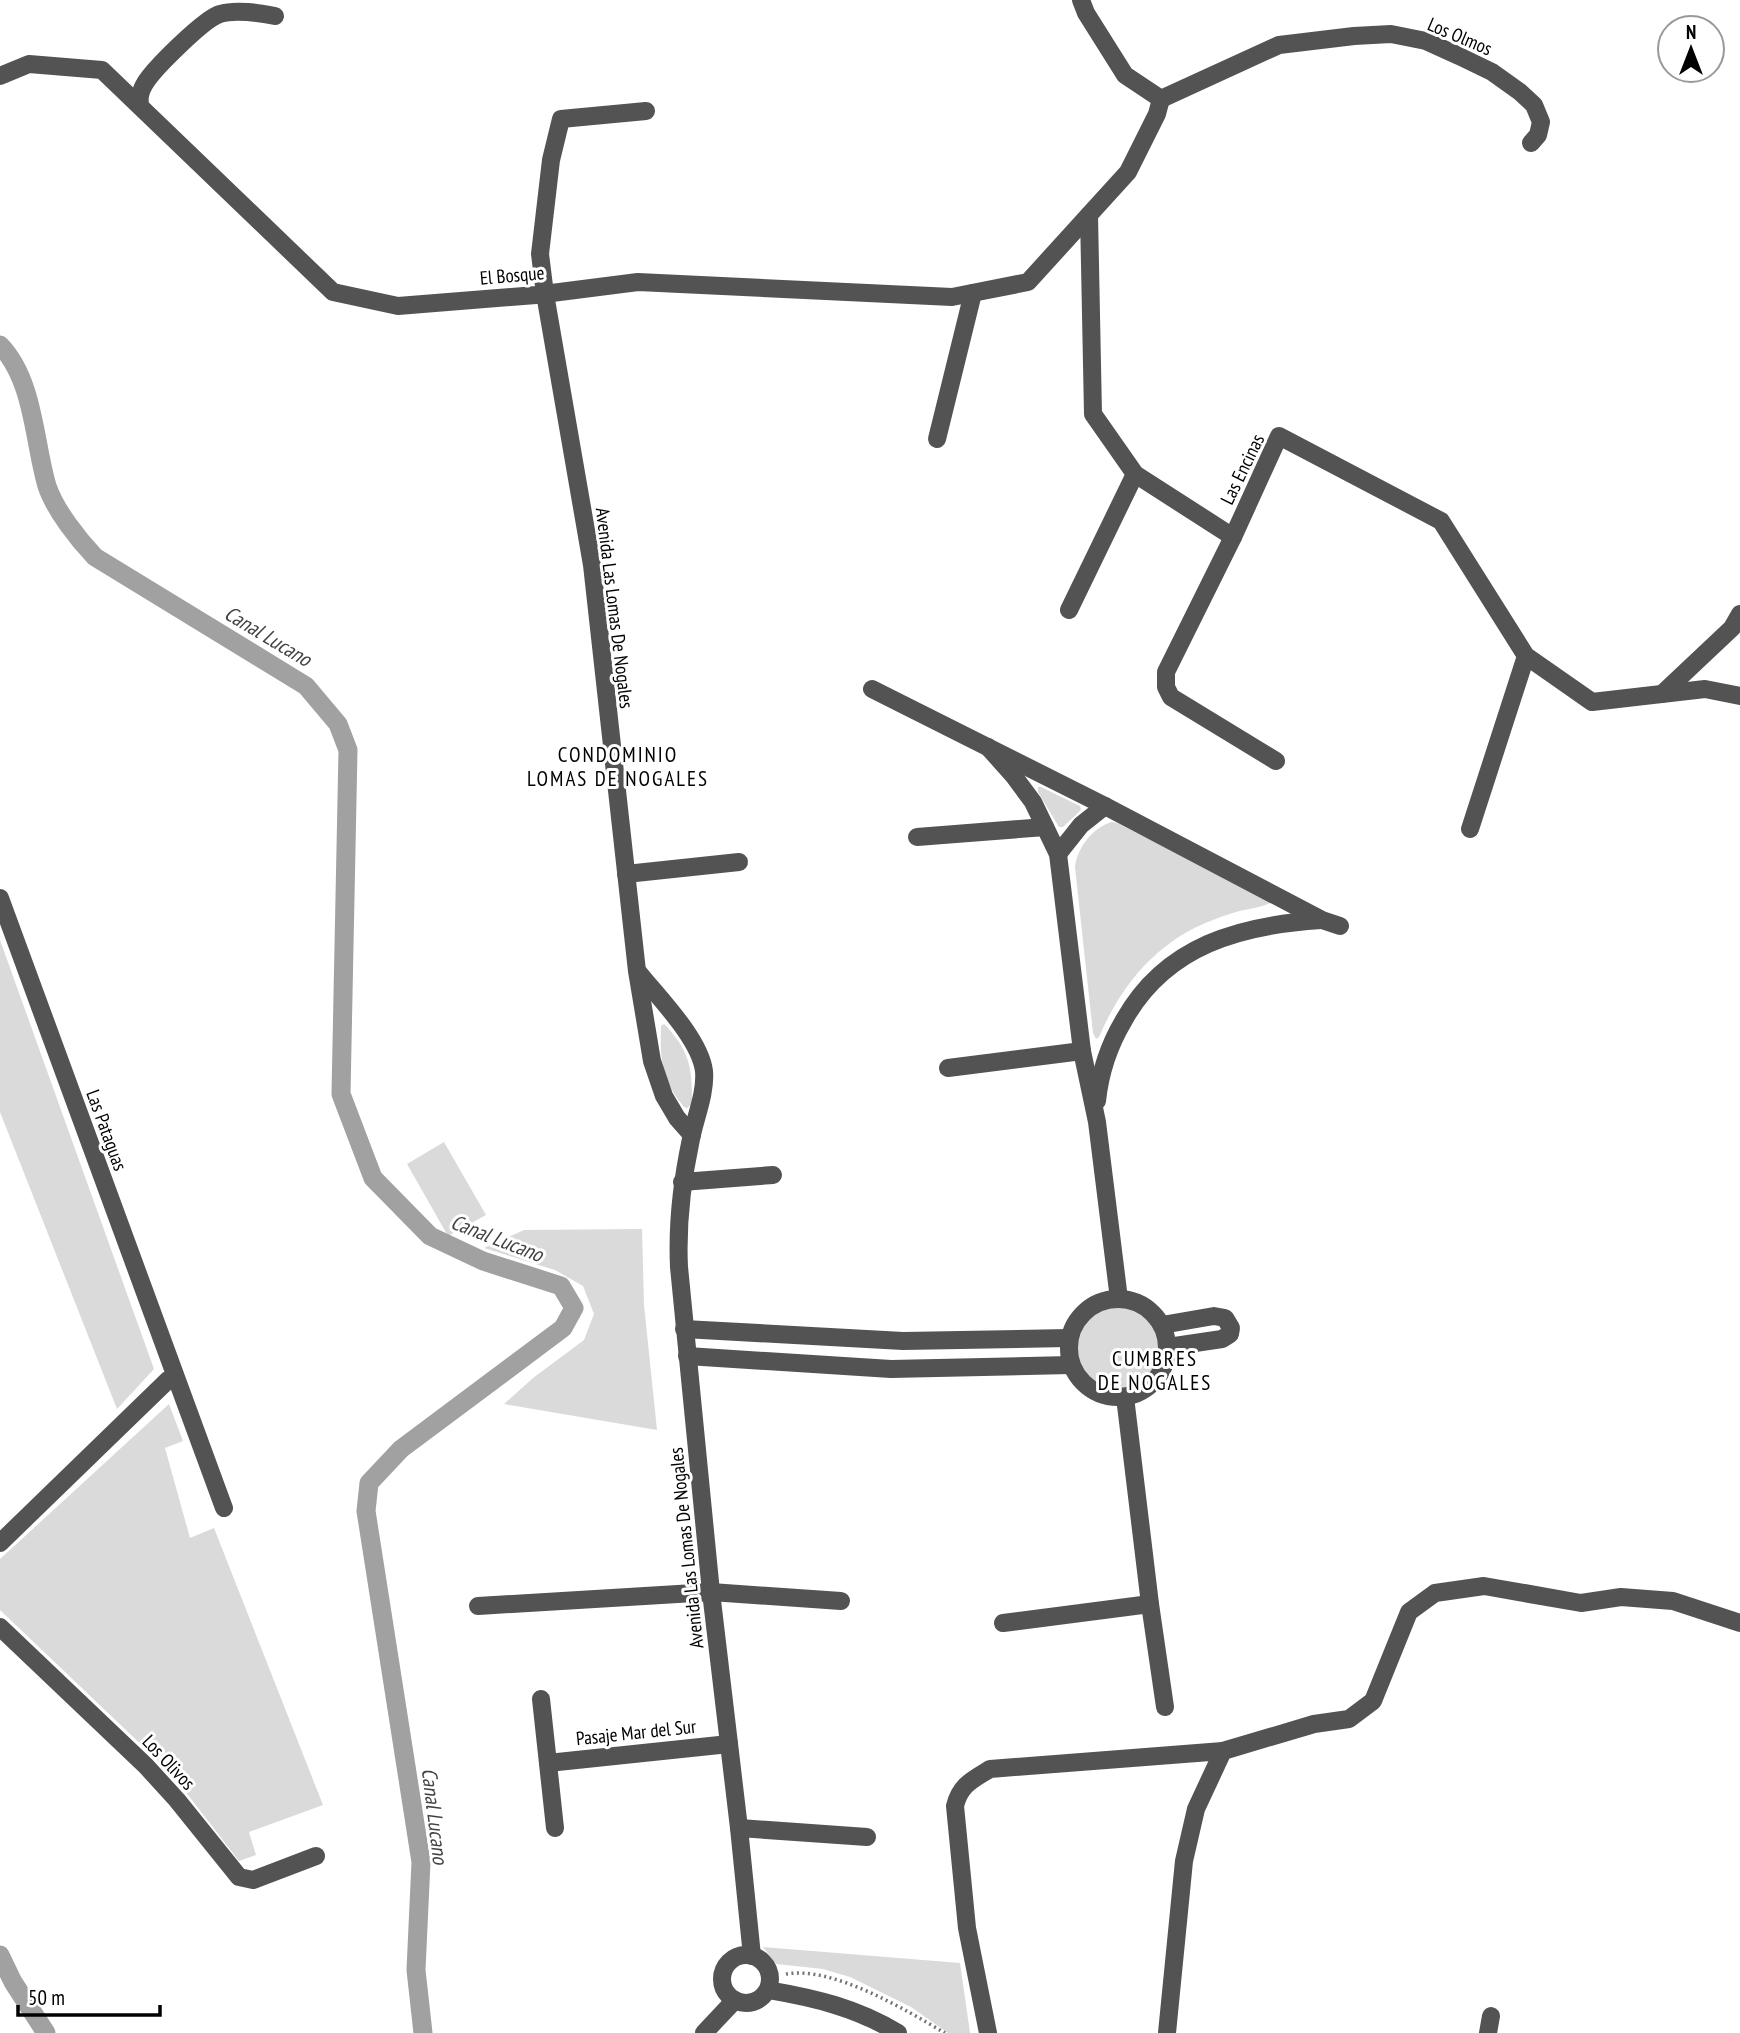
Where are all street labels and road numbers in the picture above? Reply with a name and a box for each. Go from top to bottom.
street label: Los Olmos [1424,12,1496,60]
street label: El Bosque [479,260,545,290]
street label: Las Encinas [1215,430,1269,508]
street label: Avenida Las Lomas De Nogales [591,506,639,710]
street label: Las Pataguas [81,1086,133,1174]
street label: Avenida Las Lomas De Nogales [664,1446,708,1650]
street label: Pasaje Mar del Sur [575,1714,698,1750]
street label: Los Olivos [137,1729,201,1795]

